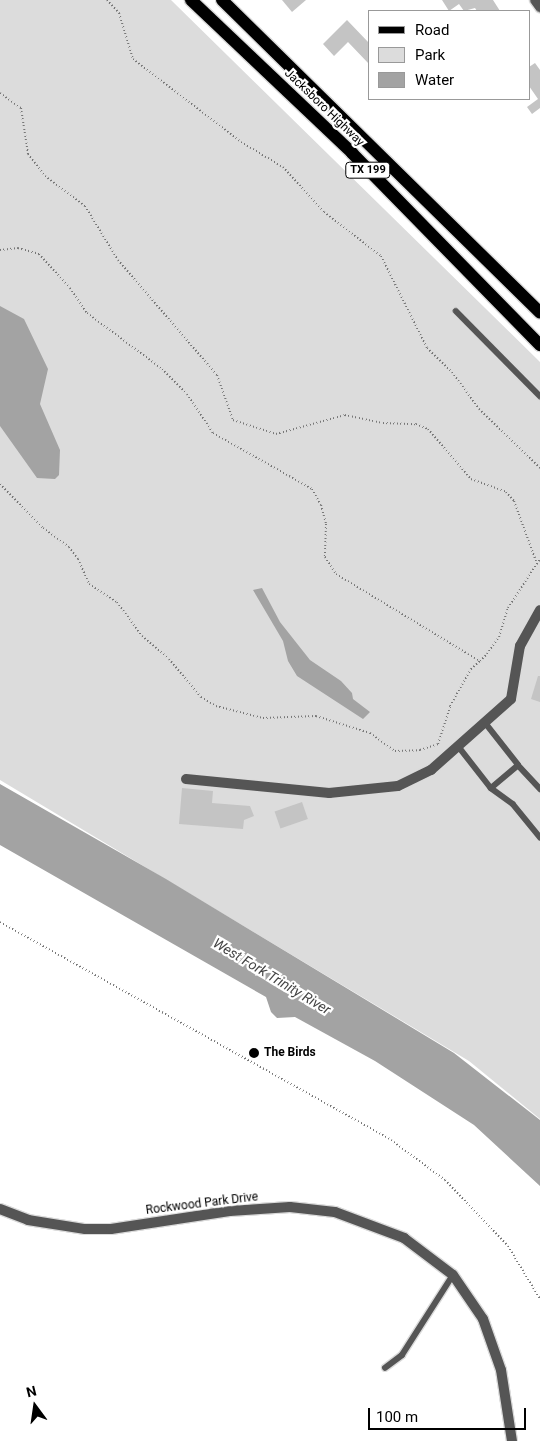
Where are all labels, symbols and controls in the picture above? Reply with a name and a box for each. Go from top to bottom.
legend [368,10,530,100]
text: Road [415,21,449,39]
text: Park [415,46,445,64]
street label: Jacksboro Highway [281,66,367,150]
text: Water [415,71,454,89]
road number: TX 199 [344,162,392,178]
water label: West Fork Trinity River [210,934,334,1018]
place label: The Birds [264,1046,316,1060]
marker: The Birds [248,1047,260,1059]
street label: Rockwood Park Drive [145,1190,259,1218]
north arrow [10,1381,60,1431]
text: N [25,1382,38,1400]
scale bar [370,1398,528,1430]
text: 100 m [376,1408,418,1426]

